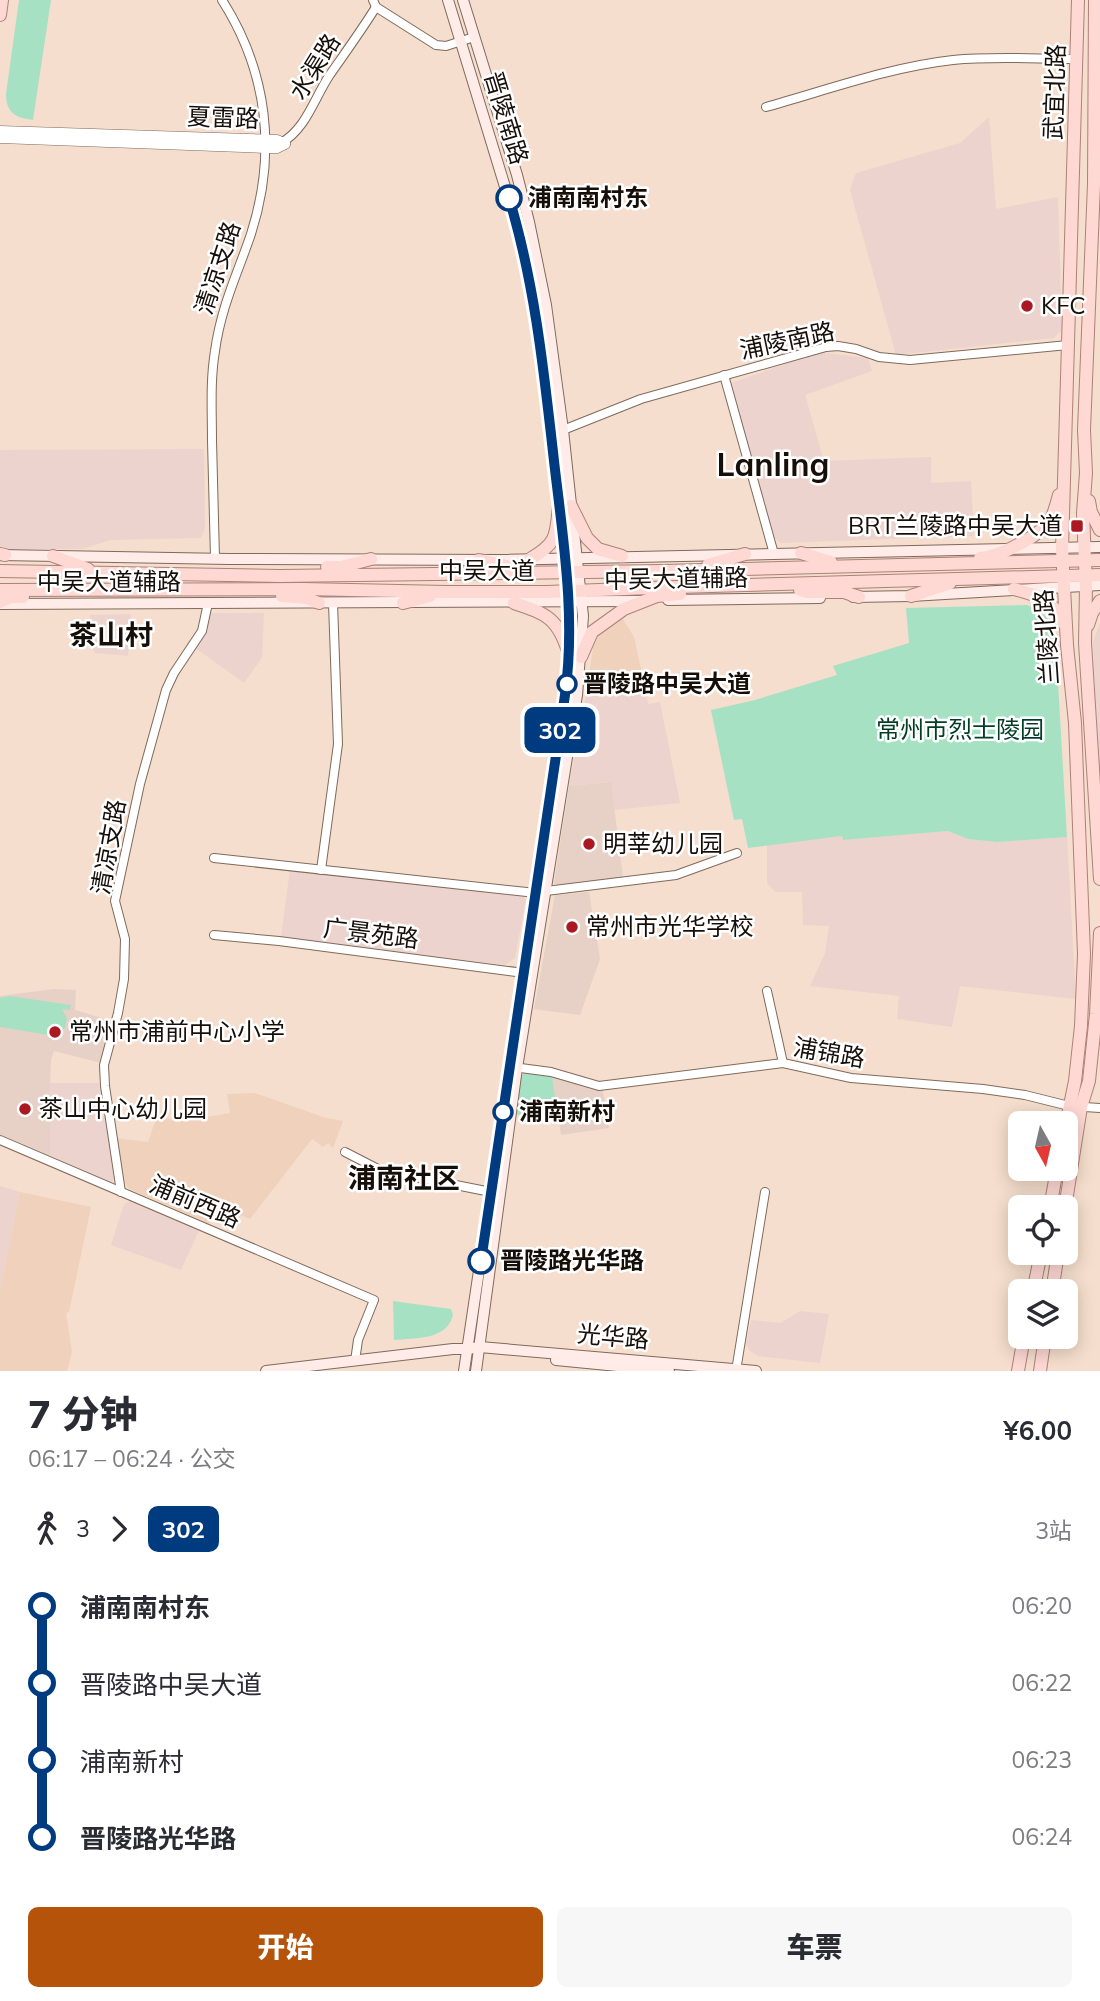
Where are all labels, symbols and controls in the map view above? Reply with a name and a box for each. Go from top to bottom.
street label: 水渠路 [282,28,346,105]
street label: 武宜北路 [1037,43,1071,140]
street label: 晋陵南路 [479,67,535,168]
street label: 夏雷路 [187,101,260,133]
place label: 浦南南村东 [528,182,648,212]
marker: 浦南南村东 [496,185,522,211]
street label: 清凉支路 [188,217,246,318]
place label: KFC [1041,290,1086,320]
marker: KFC [1019,298,1035,314]
street label: 浦陵南路 [737,315,837,365]
district label: Lanling [717,444,829,484]
place label: BRT兰陵路中吴大道 [848,510,1063,540]
marker: BRT兰陵路中吴大道 [1069,518,1085,534]
street label: 中吴大道 [439,555,535,585]
street label: 中吴大道辅路 [604,562,748,594]
street label: 中吴大道辅路 [37,566,181,596]
street label: 兰陵北路 [1028,588,1064,686]
district label: 茶山村 [69,617,153,652]
place label: 晋陵路中吴大道 [583,668,751,698]
marker: 晋陵路中吴大道 [557,674,577,694]
line badge: 302 [520,707,600,753]
park label: 常州市烈士陵园 [876,714,1044,744]
text: 302 [538,715,582,745]
street label: 清凉支路 [85,797,131,897]
place label: 明莘幼儿园 [603,828,723,858]
marker: 明莘幼儿园 [581,836,597,852]
place label: 常州市光华学校 [586,911,754,941]
street label: 广景苑路 [322,912,421,954]
marker: 常州市光华学校 [564,919,580,935]
place label: 常州市浦前中心小学 [69,1016,285,1046]
marker: 常州市浦前中心小学 [47,1024,63,1040]
street label: 浦锦路 [791,1031,867,1073]
place label: 茶山中心幼儿园 [39,1093,207,1123]
place label: 浦南新村 [519,1096,615,1126]
marker: 茶山中心幼儿园 [17,1101,33,1117]
marker: 浦南新村 [493,1102,513,1122]
north arrow [1008,1111,1078,1181]
map controls [1008,1111,1078,1349]
district label: 浦南社区 [348,1160,460,1195]
street label: 浦前西路 [145,1169,245,1234]
button: locate [1008,1195,1078,1265]
place label: 晋陵路光华路 [500,1245,644,1275]
marker: 晋陵路光华路 [468,1248,494,1274]
button: layers [1008,1279,1078,1349]
street label: 光华路 [576,1318,650,1354]
text: 7 分钟 [28,1390,138,1438]
text: ¥6.00 [1003,1414,1072,1447]
text: 06:17 – 06:24 · 公交 [28,1444,236,1473]
icon: walk [28,1510,66,1548]
icon: forward [100,1510,138,1548]
text: 3 [76,1514,90,1543]
text: 302 [162,1514,205,1544]
text: 3站 [1035,1516,1072,1545]
text: 浦南南村东 [80,1591,210,1624]
text: 06:20 [1012,1591,1072,1620]
text: 晋陵路中吴大道 [80,1668,262,1701]
text: 06:22 [1012,1668,1072,1697]
text: 浦南新村 [80,1745,184,1778]
text: 06:23 [1012,1745,1072,1774]
text: 晋陵路光华路 [80,1822,236,1855]
text: 06:24 [1012,1822,1072,1851]
button: 开始 [28,1907,543,1987]
button: 车票 [557,1907,1072,1987]

